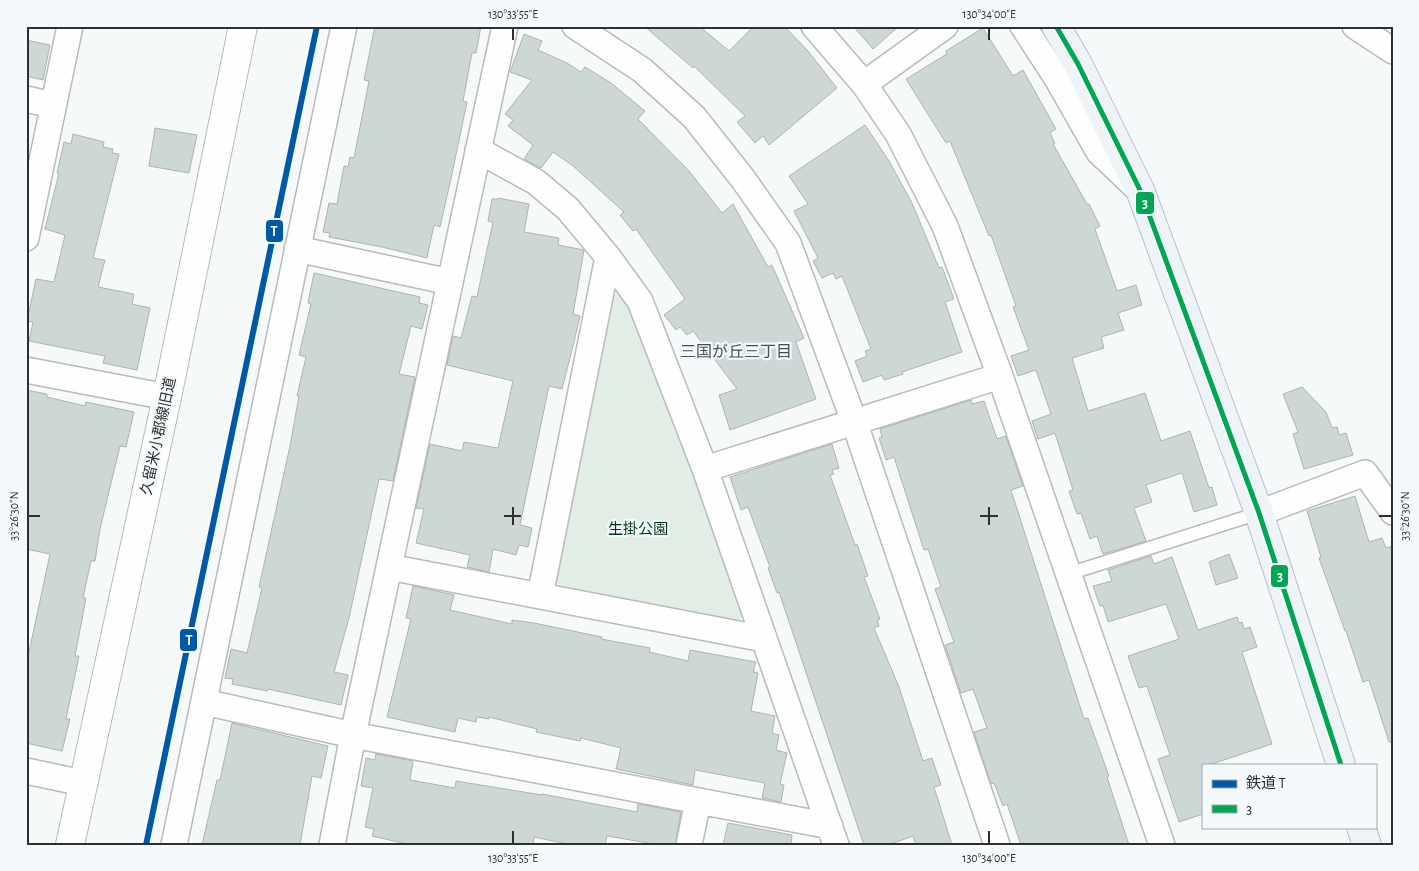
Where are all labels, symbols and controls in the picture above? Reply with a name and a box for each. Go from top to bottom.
text: 130°33'55"E [488,8,538,20]
text: 130°34'00"E [962,8,1016,20]
line badge: 3 [1135,191,1155,215]
text: 3 [1142,197,1148,211]
line badge: T [265,219,284,243]
text: T [270,225,278,239]
district label: 三国が丘三丁目 [680,343,792,360]
street label: 久留米小郡線旧道 [138,376,178,496]
text: 33°26'30"N [8,491,20,541]
text: 33°26'30"N [1399,491,1411,541]
park label: 生掛公園 [608,520,668,537]
line badge: 3 [1270,564,1289,588]
text: 3 [1277,570,1283,584]
line badge: T [179,628,198,652]
text: T [185,634,193,648]
legend [1202,764,1376,828]
text: 鉄道 T [1246,775,1286,791]
text: 3 [1246,802,1252,817]
text: 130°33'55"E [488,852,538,864]
text: 130°34'00"E [962,852,1016,864]

